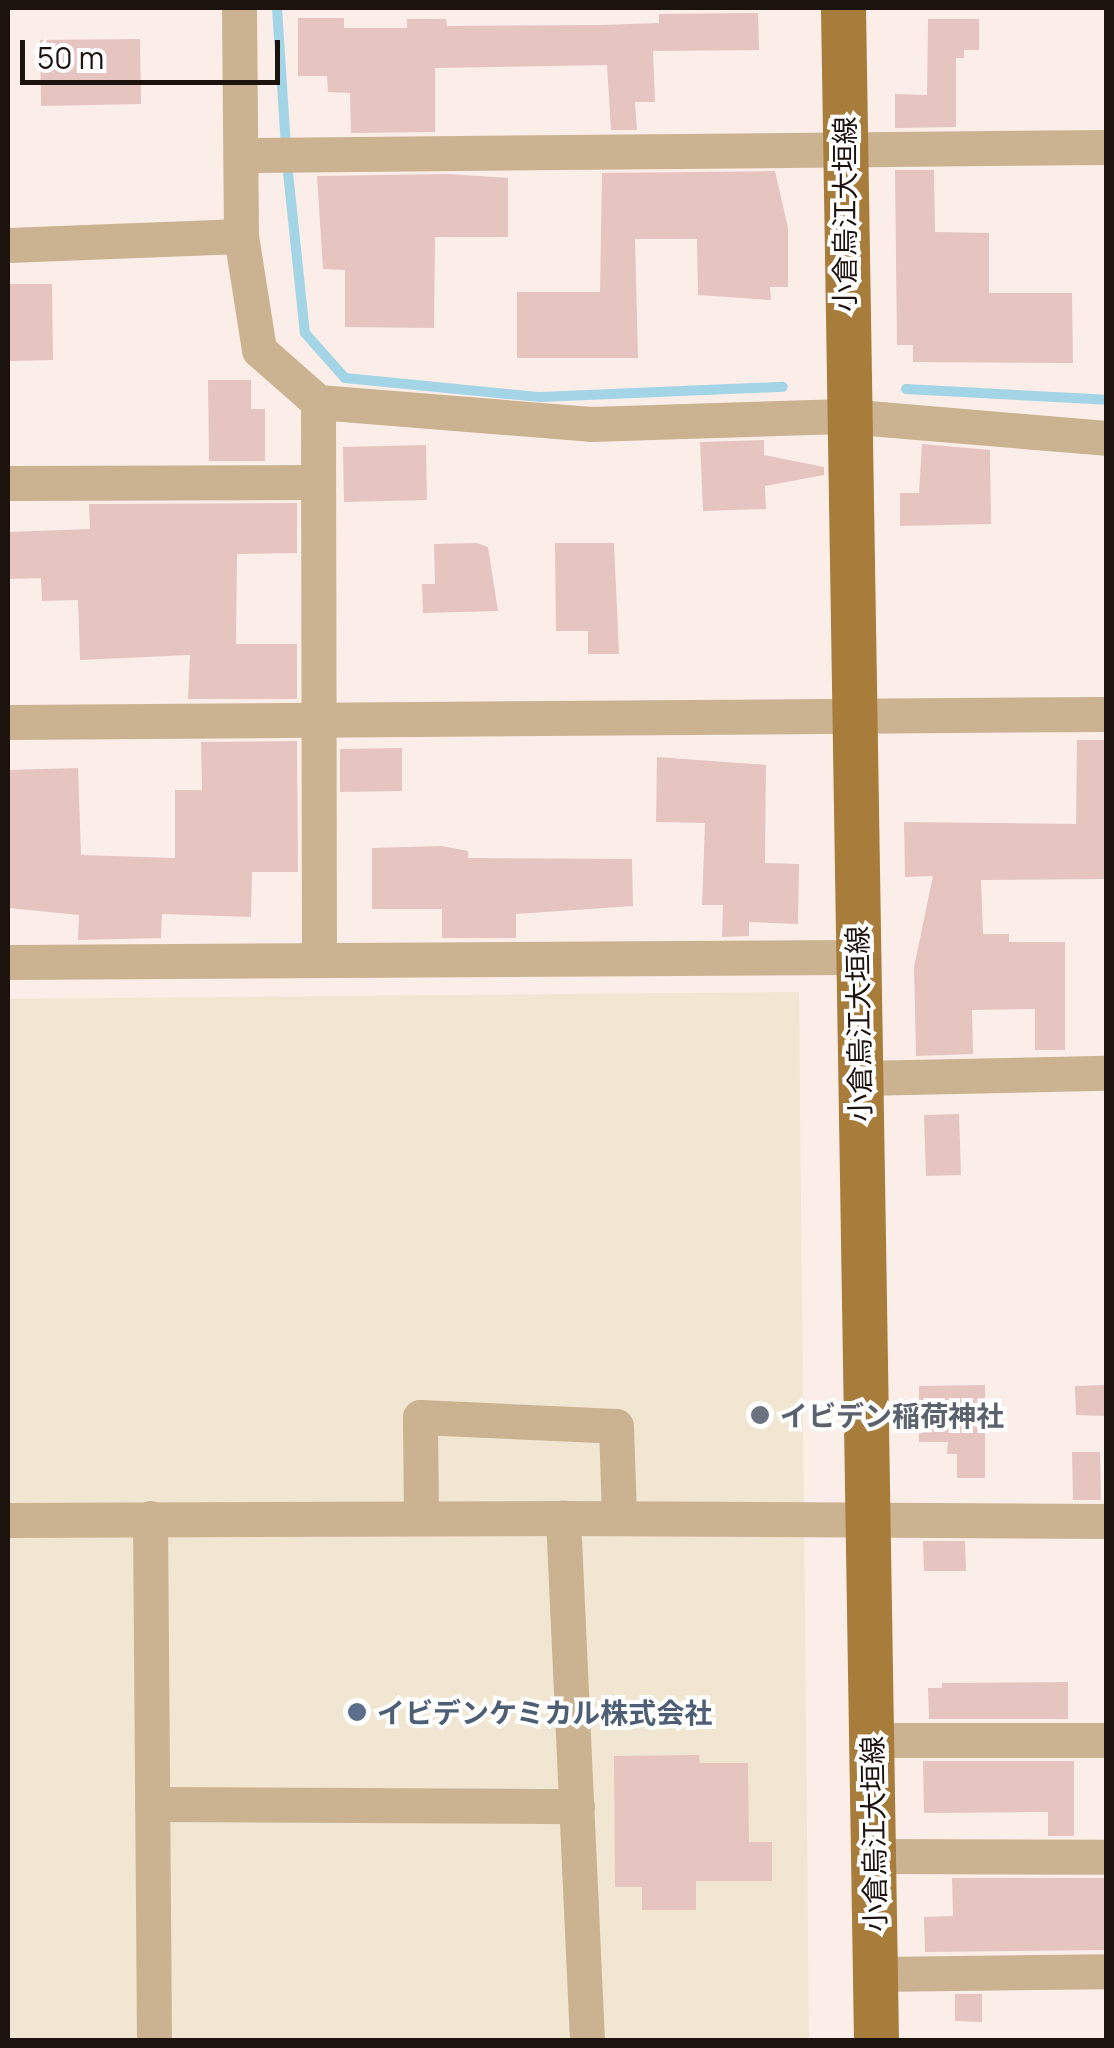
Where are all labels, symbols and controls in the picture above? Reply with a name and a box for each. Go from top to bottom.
scale bar [25,20,285,82]
text: 50 m [37,37,104,78]
street label: 小倉烏江大垣線 [827,116,861,312]
street label: 小倉烏江大垣線 [839,926,877,1122]
place label: イビデン稲荷神社 [780,1398,1004,1432]
marker: イビデン稲荷神社 [749,1404,771,1426]
place label: イビデンケミカル株式会社 [377,1695,713,1729]
marker: イビデンケミカル株式会社 [346,1701,368,1723]
street label: 小倉烏江大垣線 [854,1736,892,1932]

